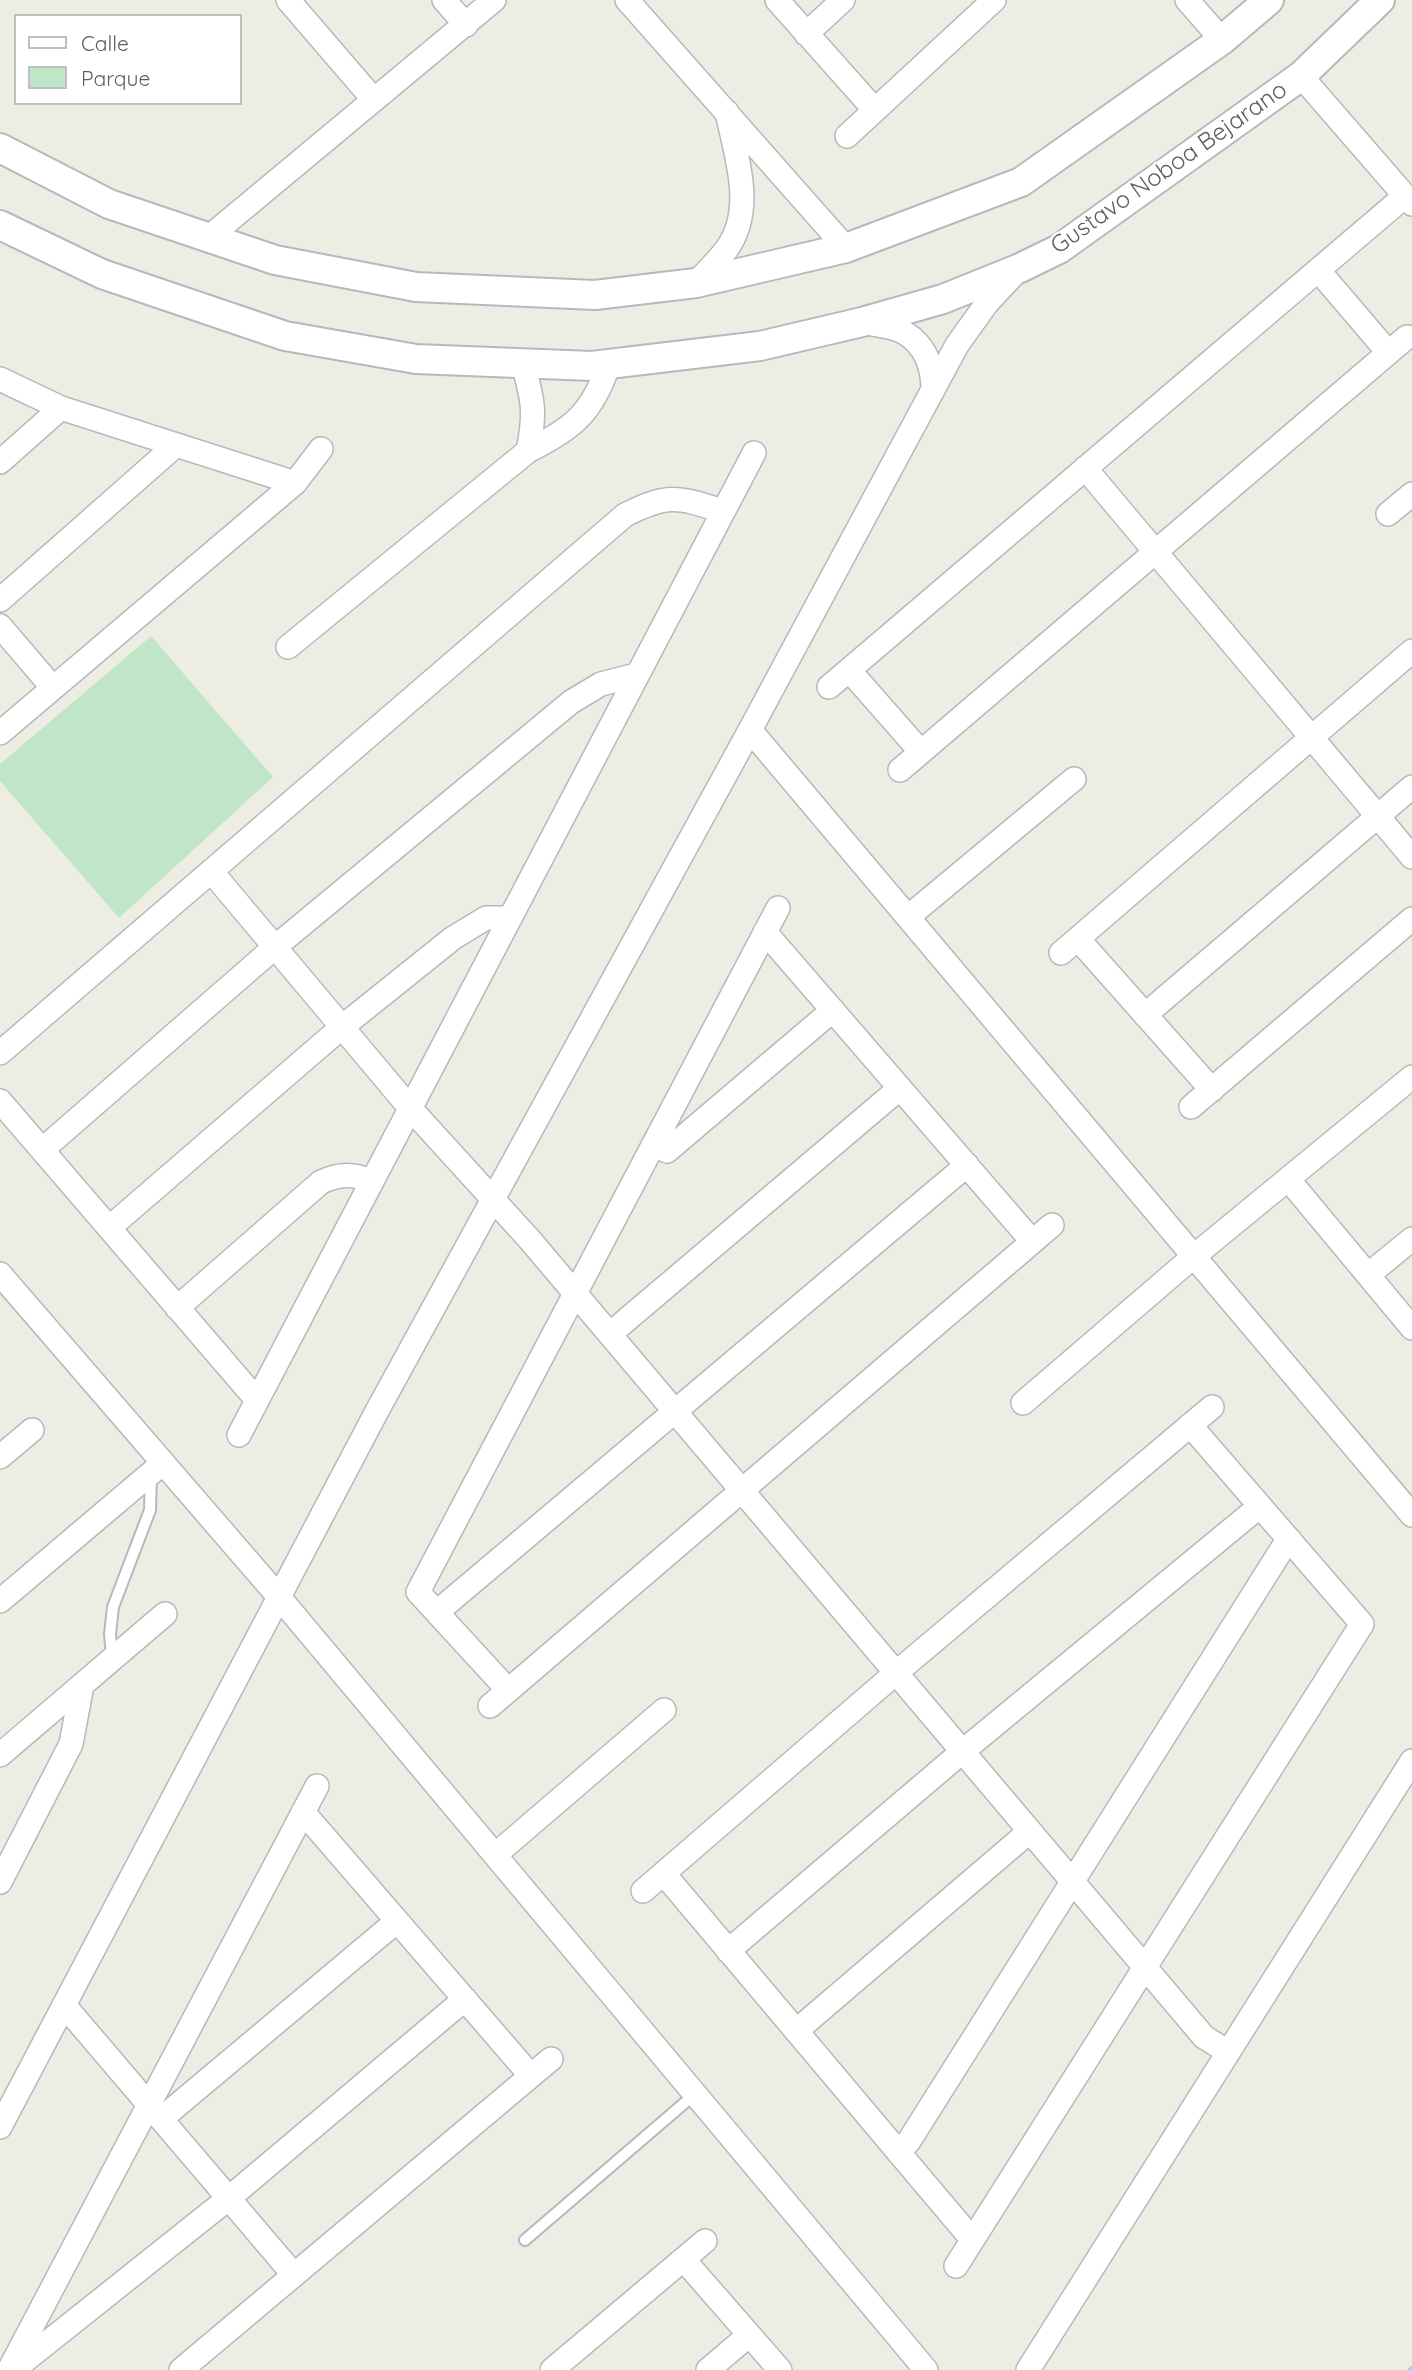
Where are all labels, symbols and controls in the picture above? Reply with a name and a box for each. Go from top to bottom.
legend [14,14,242,105]
text: Calle [81,30,129,56]
text: Parque [81,65,150,91]
street label: Gustavo Noboa Bejarano [1045,75,1293,261]

